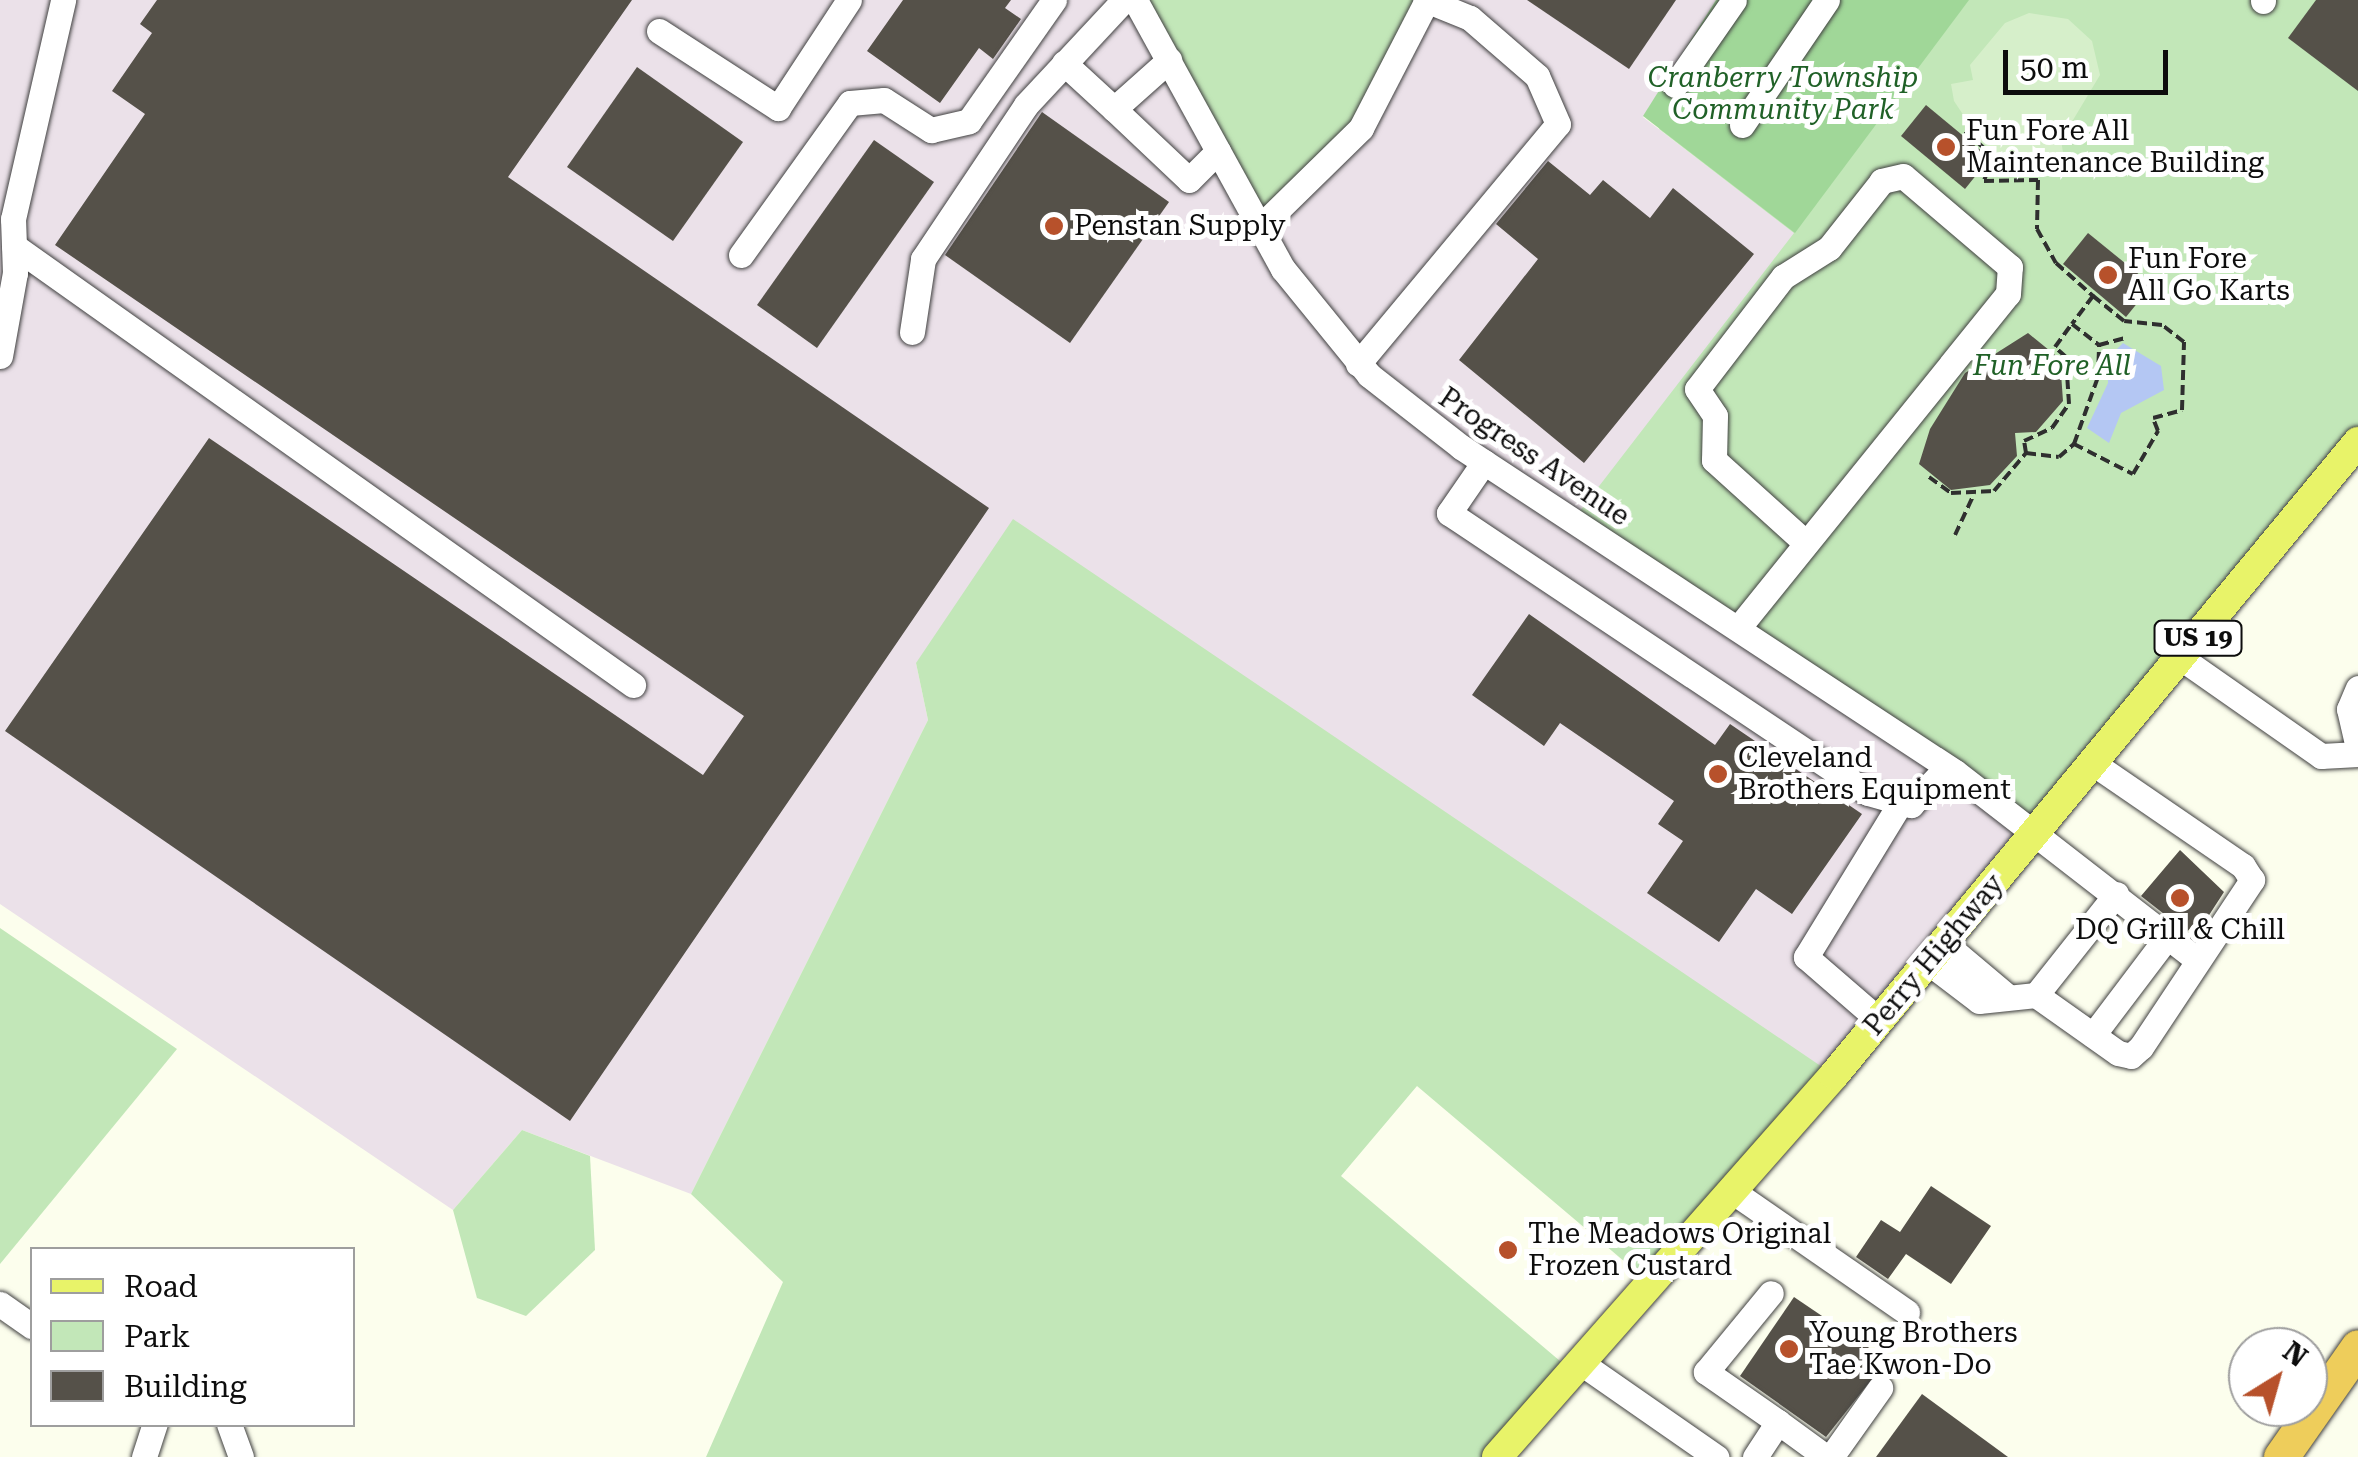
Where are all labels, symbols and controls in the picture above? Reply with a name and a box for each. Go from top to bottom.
scale bar [2008,30,2173,92]
text: 50 m [2020,50,2089,85]
park label: Cranberry Township Community Park [1648,61,1918,127]
place label: Fun Fore All Maintenance Building [1966,114,2264,180]
marker: Fun Fore All Maintenance Building [1935,136,1957,158]
place label: Penstan Supply [1074,209,1285,243]
marker: Penstan Supply [1043,215,1065,237]
place label: Fun Fore All Go Karts [2128,242,2290,308]
marker: Fun Fore All Go Karts [2097,264,2119,286]
park label: Fun Fore All [1973,349,2131,383]
street label: Progress Avenue [1432,381,1636,533]
road number: US 19 [2153,618,2243,658]
place label: Cleveland Brothers Equipment [1738,741,2011,807]
marker: Cleveland Brothers Equipment [1707,763,1729,785]
street label: Perry Highway [1857,868,2011,1042]
marker: DQ Grill & Chill [2169,887,2191,909]
place label: DQ Grill & Chill [2075,913,2285,947]
place label: The Meadows Original Frozen Custard [1528,1217,1831,1283]
marker: The Meadows Original Frozen Custard [1497,1239,1519,1261]
legend [30,1247,355,1427]
text: Road [124,1269,198,1304]
place label: Young Brothers Tae Kwon-Do [1809,1316,2018,1382]
text: Park [124,1319,190,1354]
north arrow [2228,1327,2328,1427]
text: N [2277,1335,2314,1374]
marker: Young Brothers Tae Kwon-Do [1778,1338,1800,1360]
text: Building [124,1369,247,1404]

